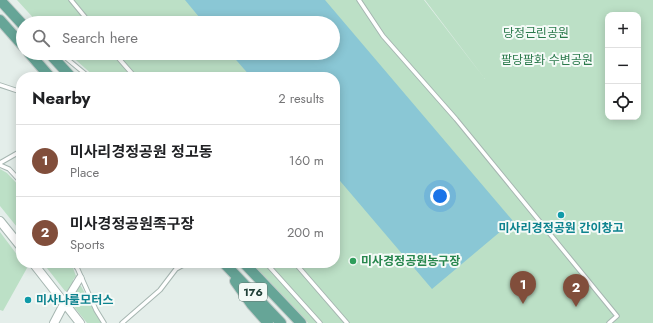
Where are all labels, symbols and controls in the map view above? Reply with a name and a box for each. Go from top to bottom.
map controls [605,12,641,120]
button: + [605,12,641,48]
search box [16,16,340,60]
park label: 당정근린공원 [503,24,569,42]
icon: search [30,27,52,49]
text: Search here [62,27,138,49]
button: − [605,48,641,84]
park label: 팔당팔화 수변공원 [501,51,593,69]
button: locate [605,84,641,120]
text: Nearby [32,86,90,110]
text: 2 results [278,89,324,108]
text: 미사리경정공원 정고동 [70,141,213,163]
text: 1 [42,151,48,170]
text: 160 m [289,151,324,170]
text: Place [70,163,99,182]
your location [430,186,450,206]
marker: 미사리경정공원 간이창고 [556,210,566,220]
text: 미사경정공원족구장 [70,213,194,235]
place label: 미사리경정공원 간이창고 [498,219,624,237]
text: 2 [41,223,49,242]
text: 200 m [287,223,324,242]
text: Sports [70,235,104,254]
place label: 미사경정공원농구장 [361,252,460,270]
marker: 미사경정공원농구장 [348,256,358,266]
pin: 1 [510,271,536,304]
pin: 2 [563,274,589,307]
road number: 176 [239,283,267,301]
place label: 미사나룰모터스 [36,291,113,309]
marker: 미사나룰모터스 [23,295,33,305]

